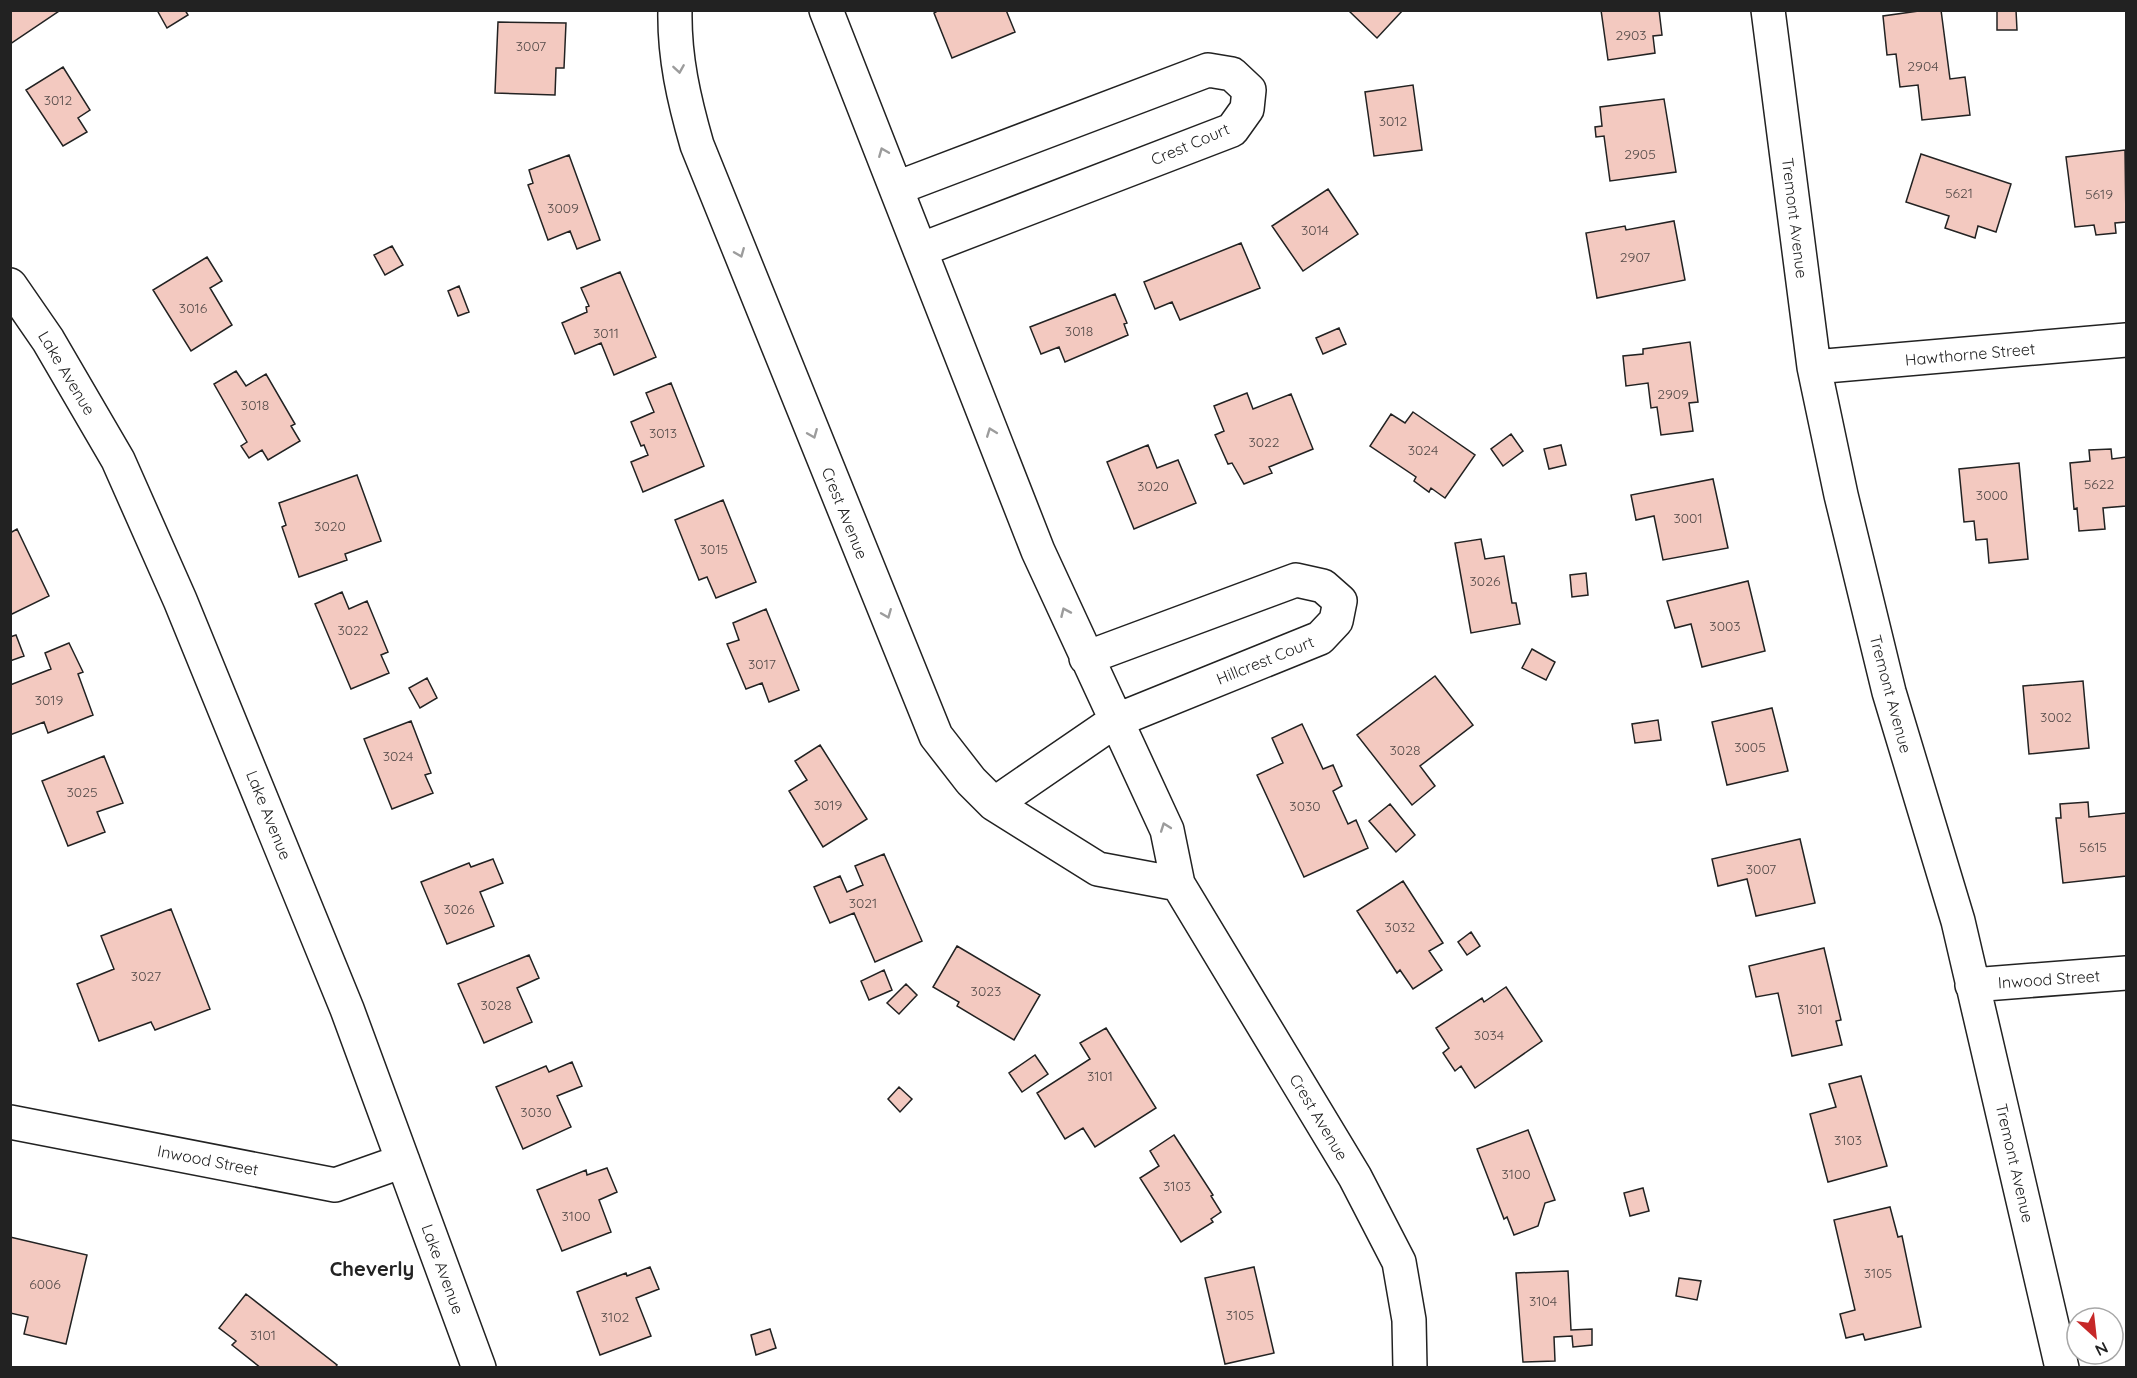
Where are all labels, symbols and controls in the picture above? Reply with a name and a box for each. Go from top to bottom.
house number: 2903 [1615,26,1647,44]
house number: 3007 [516,37,546,55]
house number: 2904 [1907,57,1939,75]
one-way arrow [672,64,684,73]
house number: 3012 [44,91,73,109]
house number: 3012 [1379,112,1408,130]
street label: Crest Court [1148,119,1232,169]
house number: 2905 [1624,145,1656,163]
one-way arrow [877,148,890,158]
street label: Tremont Avenue [1778,156,1812,280]
house number: 5621 [1945,184,1973,202]
house number: 5619 [2085,185,2113,203]
house number: 3009 [547,199,579,217]
house number: 3014 [1301,221,1329,239]
one-way arrow [733,247,745,258]
house number: 2907 [1620,248,1650,266]
house number: 3016 [179,299,208,317]
house number: 3018 [1065,322,1093,340]
house number: 3011 [593,324,619,342]
street label: Lake Avenue [34,327,100,419]
street label: Hawthorne Street [1904,338,2036,370]
house number: 2909 [1657,385,1689,403]
house number: 3018 [241,396,269,414]
house number: 3013 [649,424,677,442]
one-way arrow [806,427,818,438]
one-way arrow [986,427,999,438]
house number: 3022 [1248,433,1280,451]
house number: 3024 [1408,441,1438,459]
street label: Crest Avenue [818,464,872,562]
house number: 5622 [2084,475,2115,493]
house number: 3020 [1137,477,1169,495]
house number: 3000 [1976,486,2008,504]
house number: 3001 [1673,509,1703,527]
house number: 3020 [314,517,346,535]
house number: 3015 [700,540,728,558]
house number: 3026 [1470,572,1501,590]
one-way arrow [1061,608,1073,619]
one-way arrow [879,609,892,619]
house number: 3003 [1709,617,1741,635]
house number: 3022 [337,621,369,639]
street label: Hillcrest Court [1213,631,1317,689]
street label: Tremont Avenue [1866,633,1916,755]
house number: 3017 [748,655,776,673]
house number: 3019 [35,691,64,709]
house number: 3002 [2040,708,2072,726]
house number: 3005 [1734,738,1766,756]
house number: 3028 [1390,741,1420,759]
house number: 3024 [383,747,413,765]
street label: Lake Avenue [242,767,296,863]
house number: 3025 [66,783,98,801]
house number: 3019 [814,796,843,814]
house number: 3030 [1289,797,1321,815]
one-way arrow [1159,823,1172,833]
house number: 5615 [2079,838,2107,856]
house number: 3007 [1746,860,1776,878]
house number: 3021 [849,894,877,912]
house number: 3026 [444,900,475,918]
house number: 3032 [1385,918,1416,936]
street label: Inwood Street [1997,965,2101,993]
house number: 3027 [131,967,161,985]
house number: 3023 [971,982,1001,1000]
house number: 3028 [481,996,511,1014]
house number: 3101 [1797,1000,1823,1018]
house number: 3034 [1474,1026,1504,1044]
house number: 3101 [1087,1067,1113,1085]
street label: Crest Avenue [1285,1070,1353,1164]
street label: Tremont Avenue [1992,1102,2038,1224]
house number: 3030 [520,1103,552,1121]
house number: 3103 [1834,1131,1862,1149]
street label: Inwood Street [156,1140,260,1180]
house number: 3100 [1501,1165,1531,1183]
house number: 3103 [1163,1177,1191,1195]
house number: 3100 [561,1207,591,1225]
street label: Lake Avenue [417,1221,469,1317]
district label: Cheverly [330,1256,414,1281]
house number: 3105 [1864,1264,1892,1282]
house number: 6006 [29,1275,61,1293]
house number: 3104 [1529,1292,1557,1310]
house number: 3105 [1226,1306,1254,1324]
north arrow [2065,1306,2125,1366]
house number: 3102 [601,1308,630,1326]
house number: 3101 [250,1326,276,1344]
text: N [2092,1338,2112,1361]

